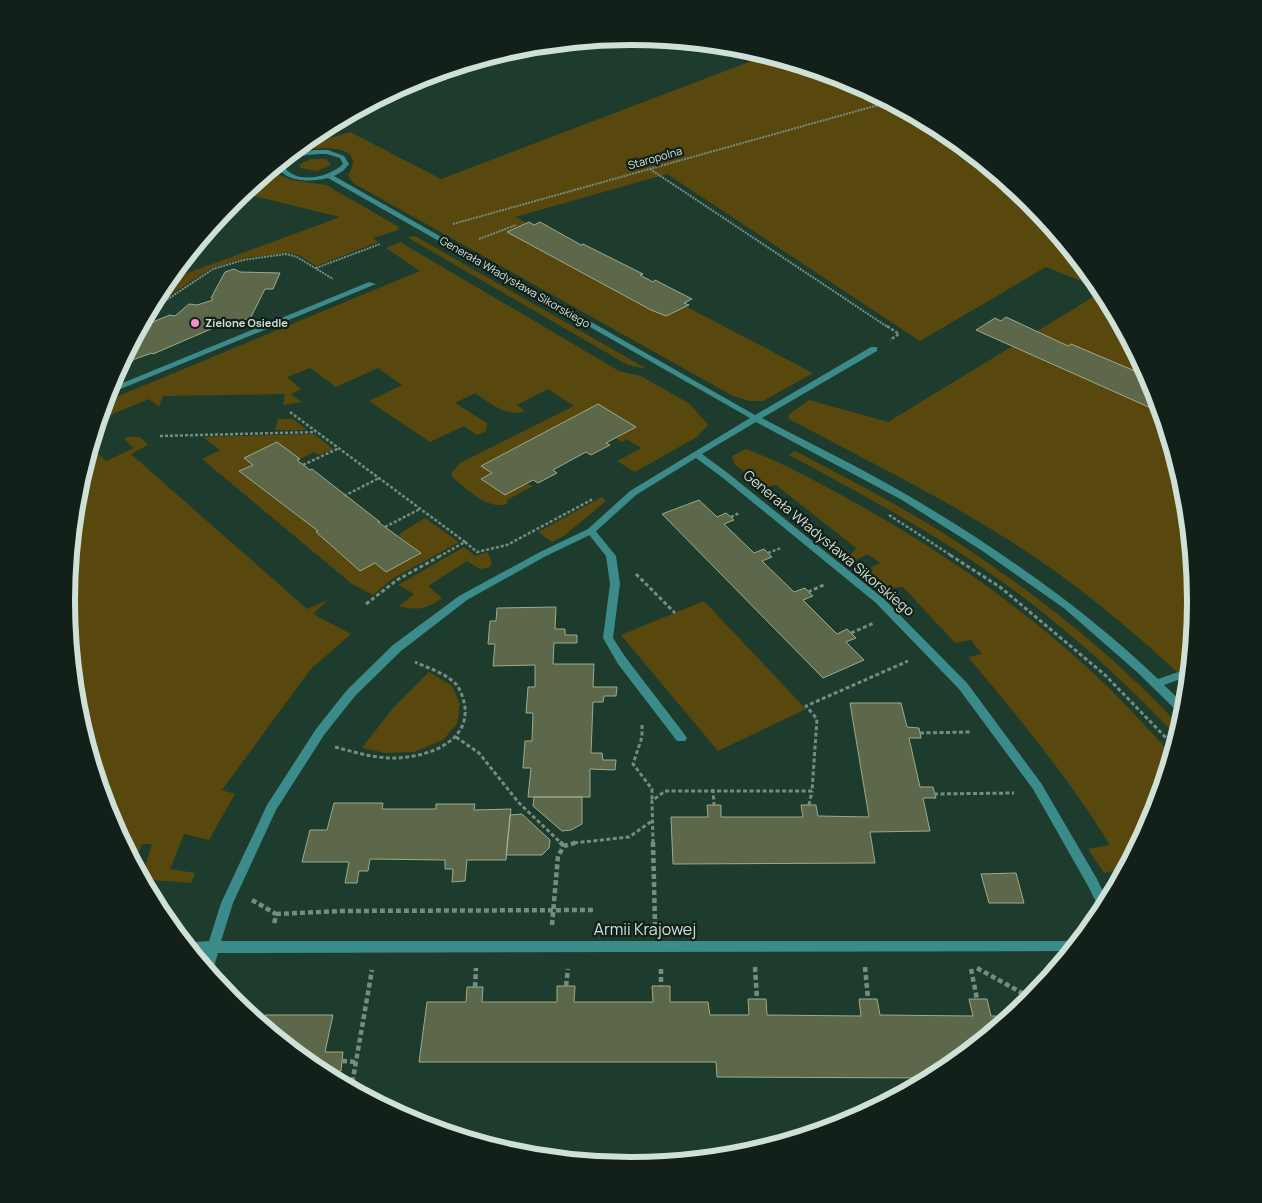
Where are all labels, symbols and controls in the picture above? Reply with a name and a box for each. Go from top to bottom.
street label: Staropolna [626,143,684,172]
street label: Generała Władysława Sikorskiego [437,232,594,331]
place label: Zielone Osiedle [205,315,288,330]
marker: Zielone Osiedle [189,317,201,329]
street label: Generała Władysława Sikorskiego [740,465,919,620]
street label: Armii Krajowej [594,918,696,940]

